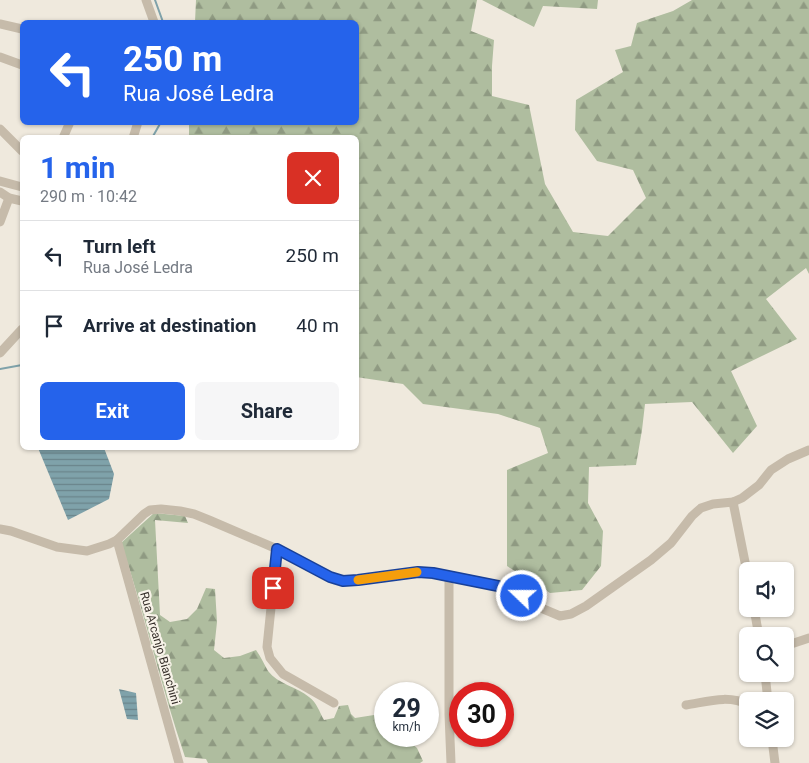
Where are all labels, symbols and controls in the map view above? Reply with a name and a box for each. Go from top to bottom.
text: 250 m [123,39,222,80]
icon: left [40,40,105,105]
text: Rua José Ledra [123,81,274,106]
text: 1 min [40,150,115,185]
button: close [287,152,339,204]
text: 290 m · 10:42 [40,187,137,206]
text: Turn left [83,235,156,258]
icon: left [40,242,68,270]
text: 250 m [286,244,339,267]
text: Rua José Ledra [83,258,193,277]
icon: arrive [40,312,68,340]
text: Arrive at destination [83,314,256,337]
text: 40 m [296,314,339,337]
button: Exit [40,382,185,440]
button: Share [195,382,339,440]
map controls [739,562,794,747]
button: sound [739,562,794,617]
pin [252,567,294,609]
position arrow [495,569,547,621]
icon: arrive [259,574,287,602]
street label: Rua Arcanjo Bianchini [137,590,183,706]
button: search [739,627,794,682]
speed limit sign: 30 [449,682,514,747]
button: layers [739,692,794,747]
text: 29 [392,694,421,723]
text: km/h [392,720,421,734]

